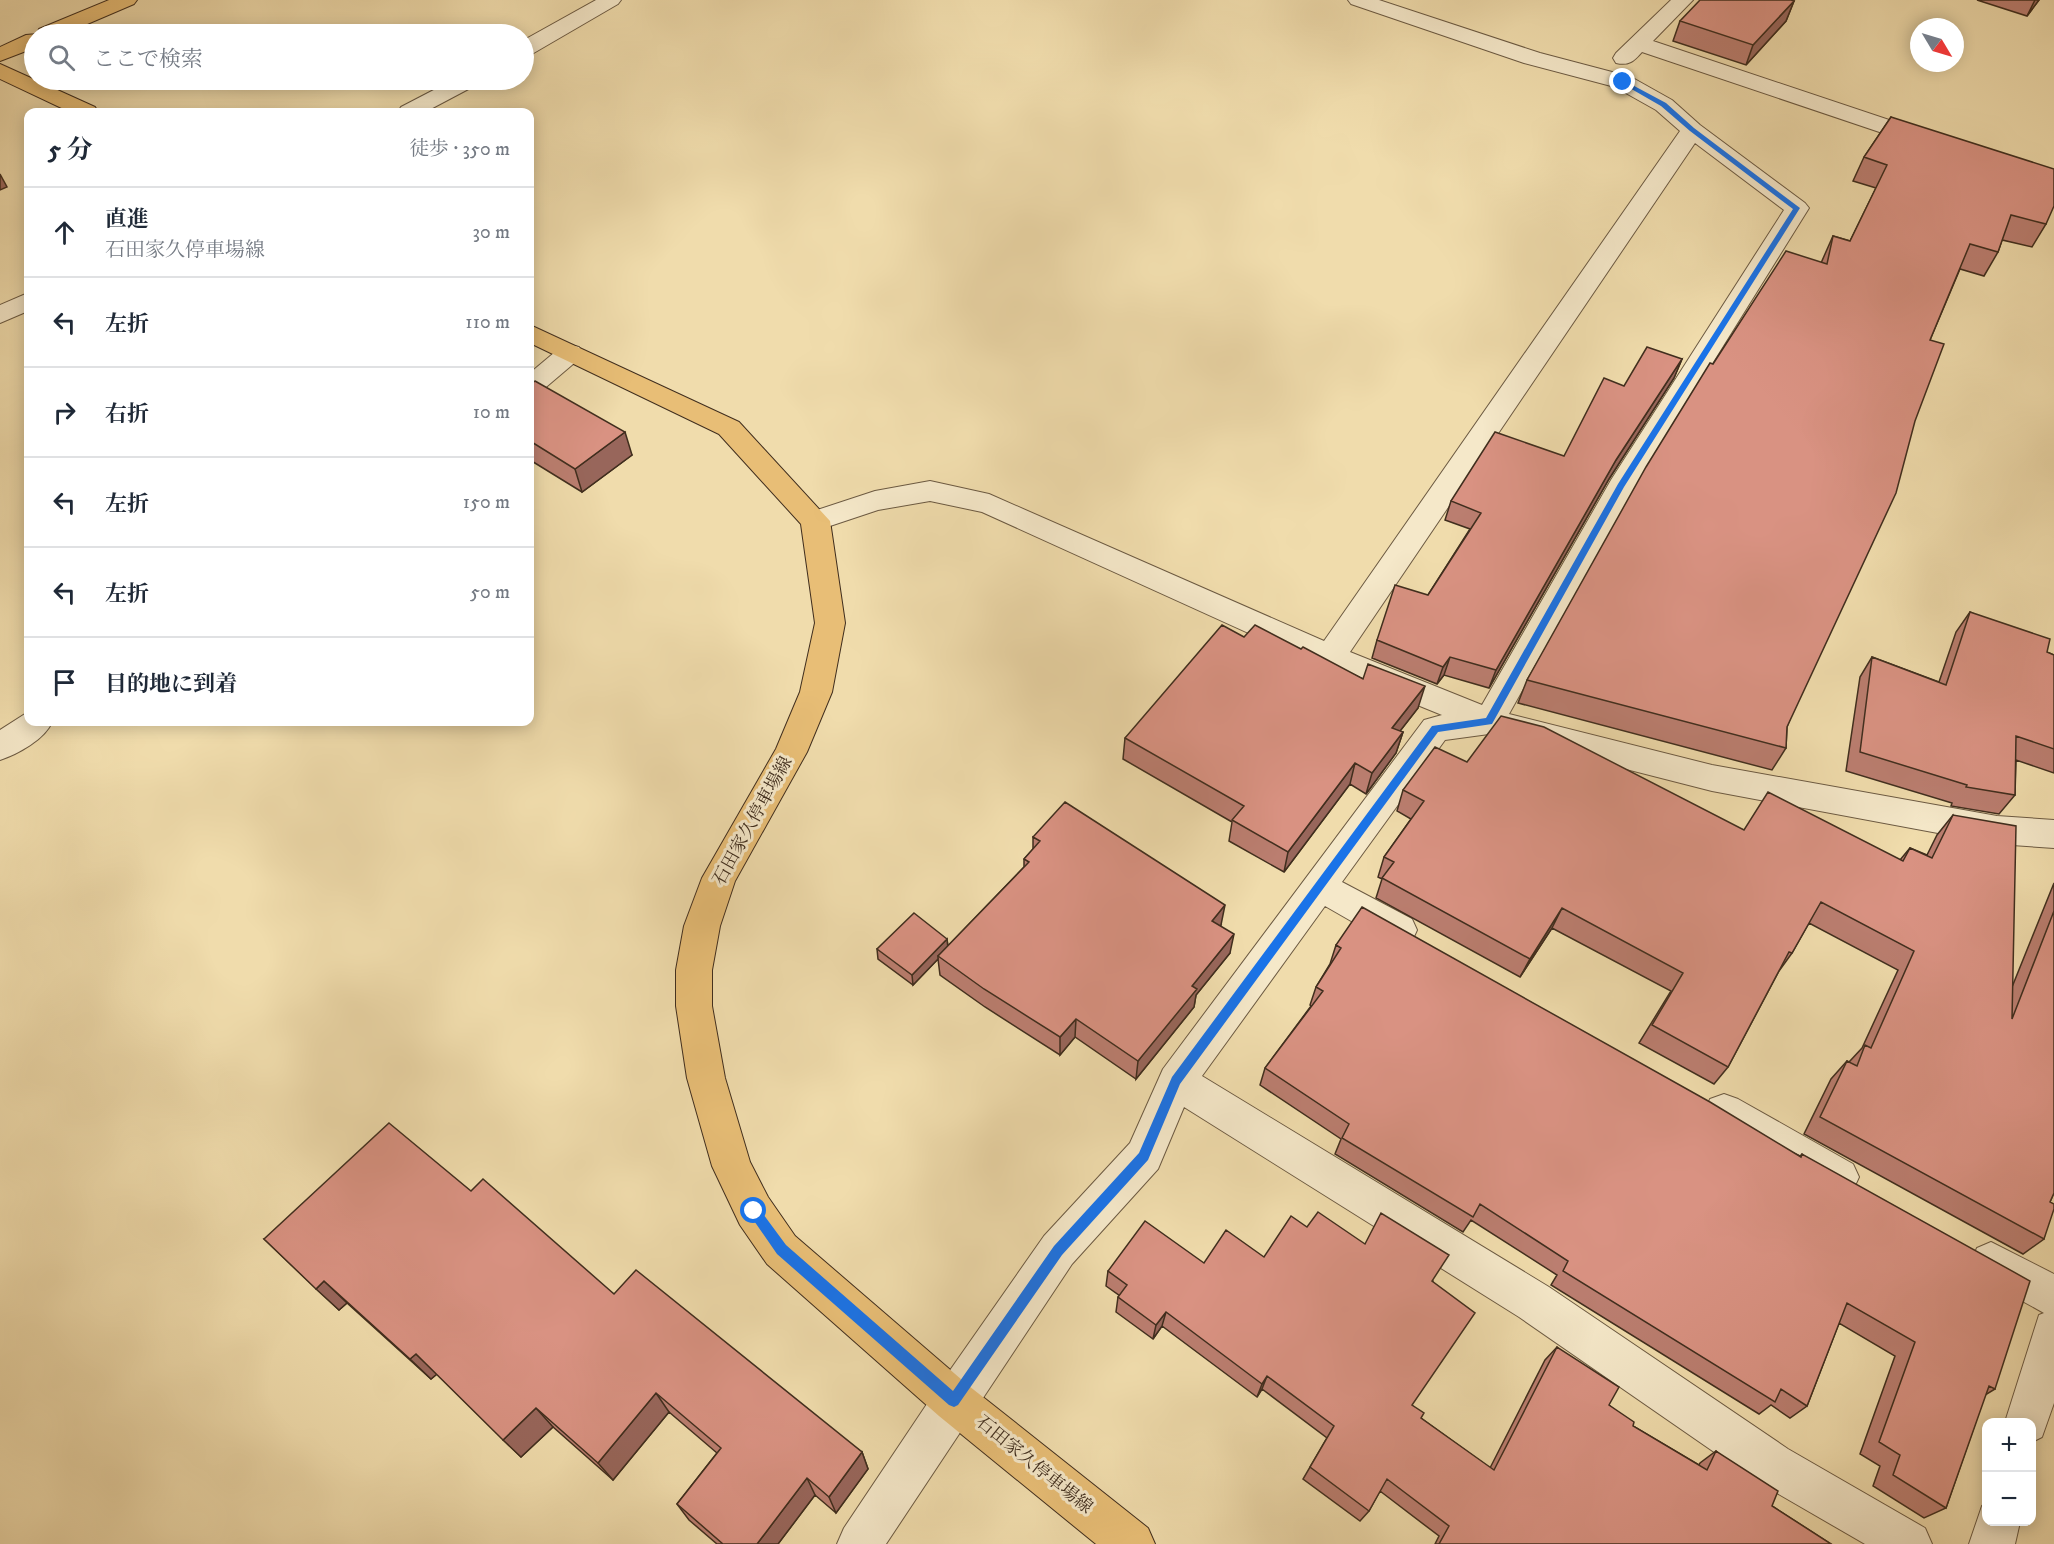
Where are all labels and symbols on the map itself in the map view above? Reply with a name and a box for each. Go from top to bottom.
north arrow [1910,18,1964,72]
route end [1609,68,1635,94]
street label: 石田家久停車場線 [708,753,798,889]
route start [740,1197,766,1223]
street label: 石田家久停車場線 [971,1411,1097,1519]

